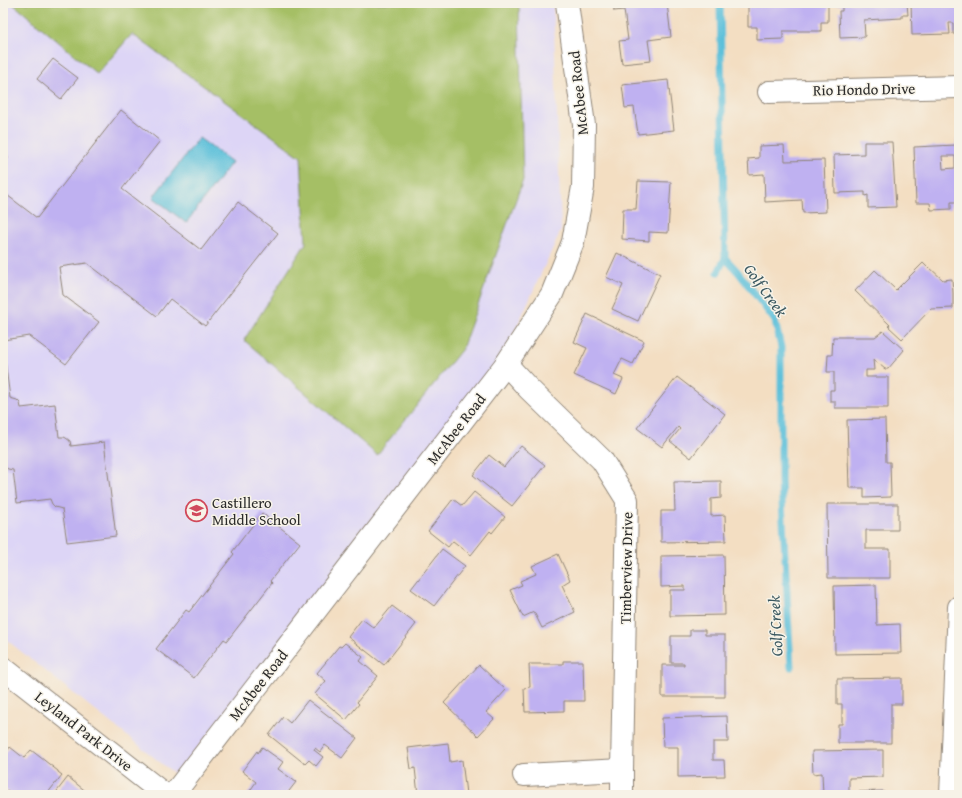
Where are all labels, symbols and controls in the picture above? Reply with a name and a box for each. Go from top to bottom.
street label: McAbee Road [563,50,593,136]
street label: Rio Hondo Drive [813,78,915,100]
water label: Golf Creek [738,258,794,322]
street label: McAbee Road [422,389,490,469]
place label: Castillero Middle School [212,492,301,530]
school or university icon: Castillero Middle School [183,498,209,524]
street label: Timberview Drive [615,512,637,624]
water label: Golf Creek [761,594,789,657]
street label: McAbee Road [224,645,292,725]
street label: Leyland Park Drive [31,686,137,776]

